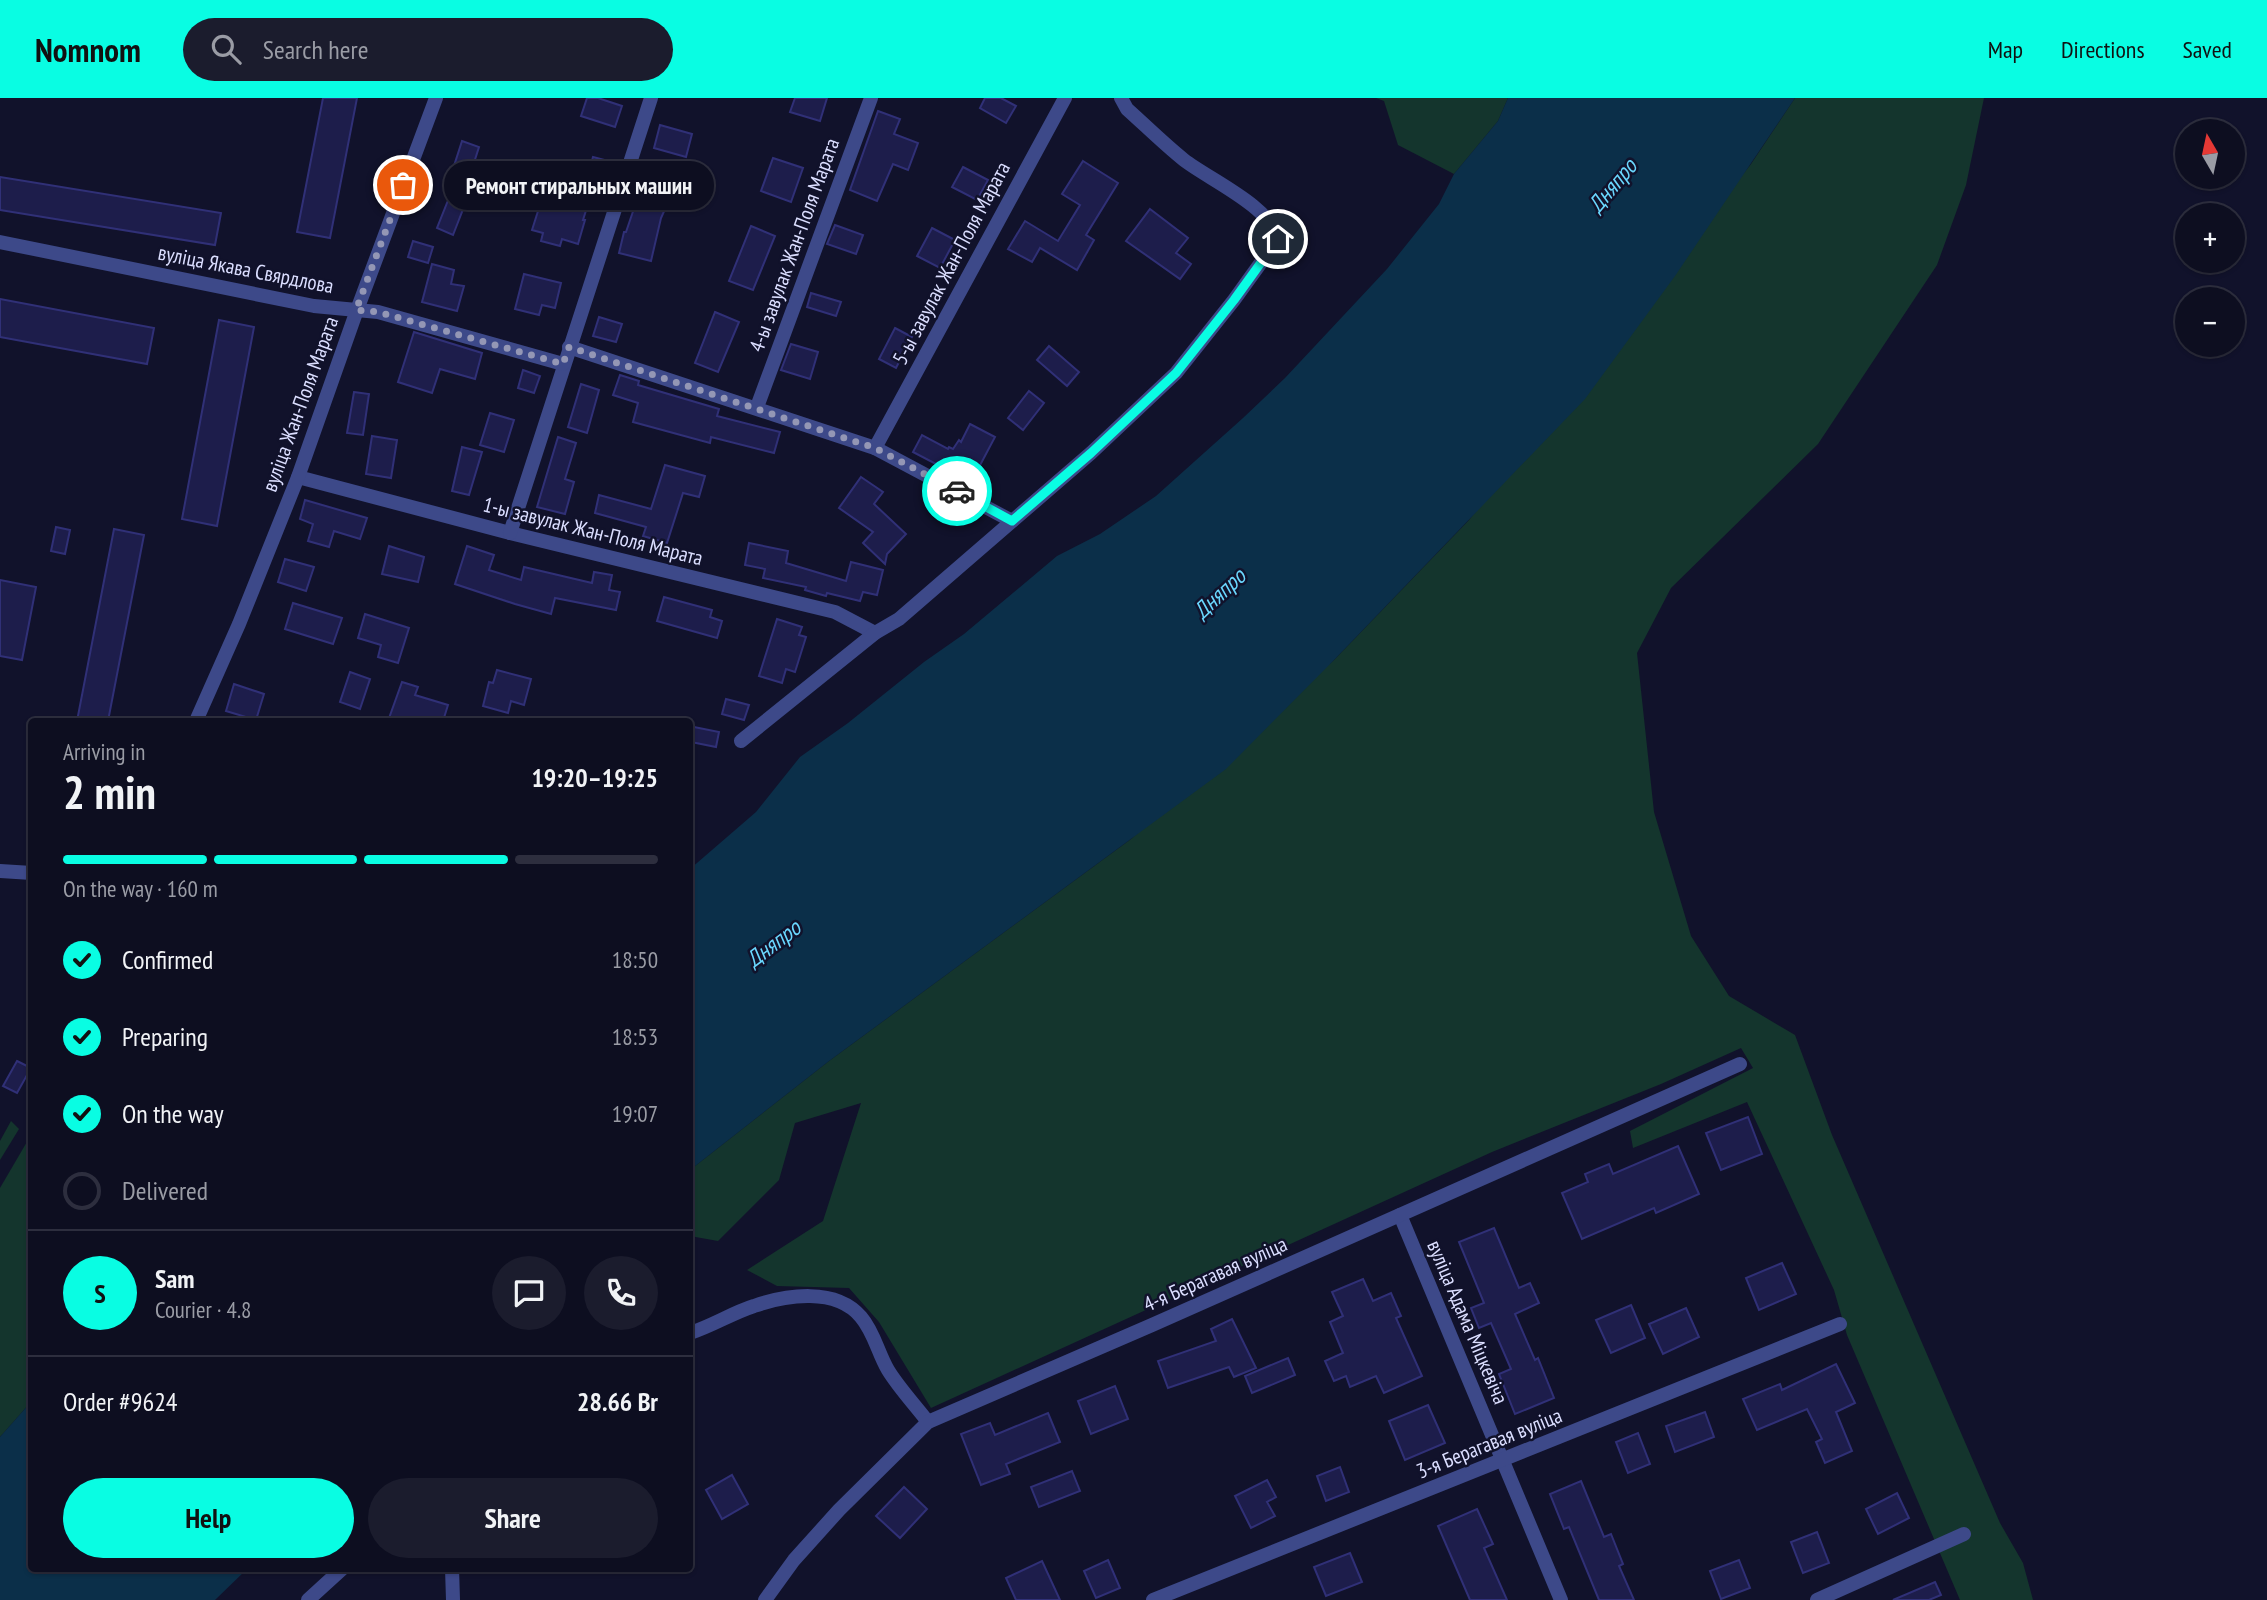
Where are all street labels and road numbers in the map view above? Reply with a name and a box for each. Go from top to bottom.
street label: 4-ы завулак Жан-Поля Марата [743,134,845,356]
street label: 5-ы завулак Жан-Поля Марата [886,157,1016,369]
street label: вуліца Якава Свярдлова [156,239,336,299]
street label: вуліца Жан-Поля Марата [256,313,344,495]
street label: 1-ы завулак Жан-Поля Марата [480,491,706,571]
street label: 4-я Берагавая вуліца [1139,1230,1291,1318]
street label: вуліца Адама Міцкевіча [1421,1236,1515,1408]
street label: 3-я Берагавая вуліца [1412,1402,1566,1484]

